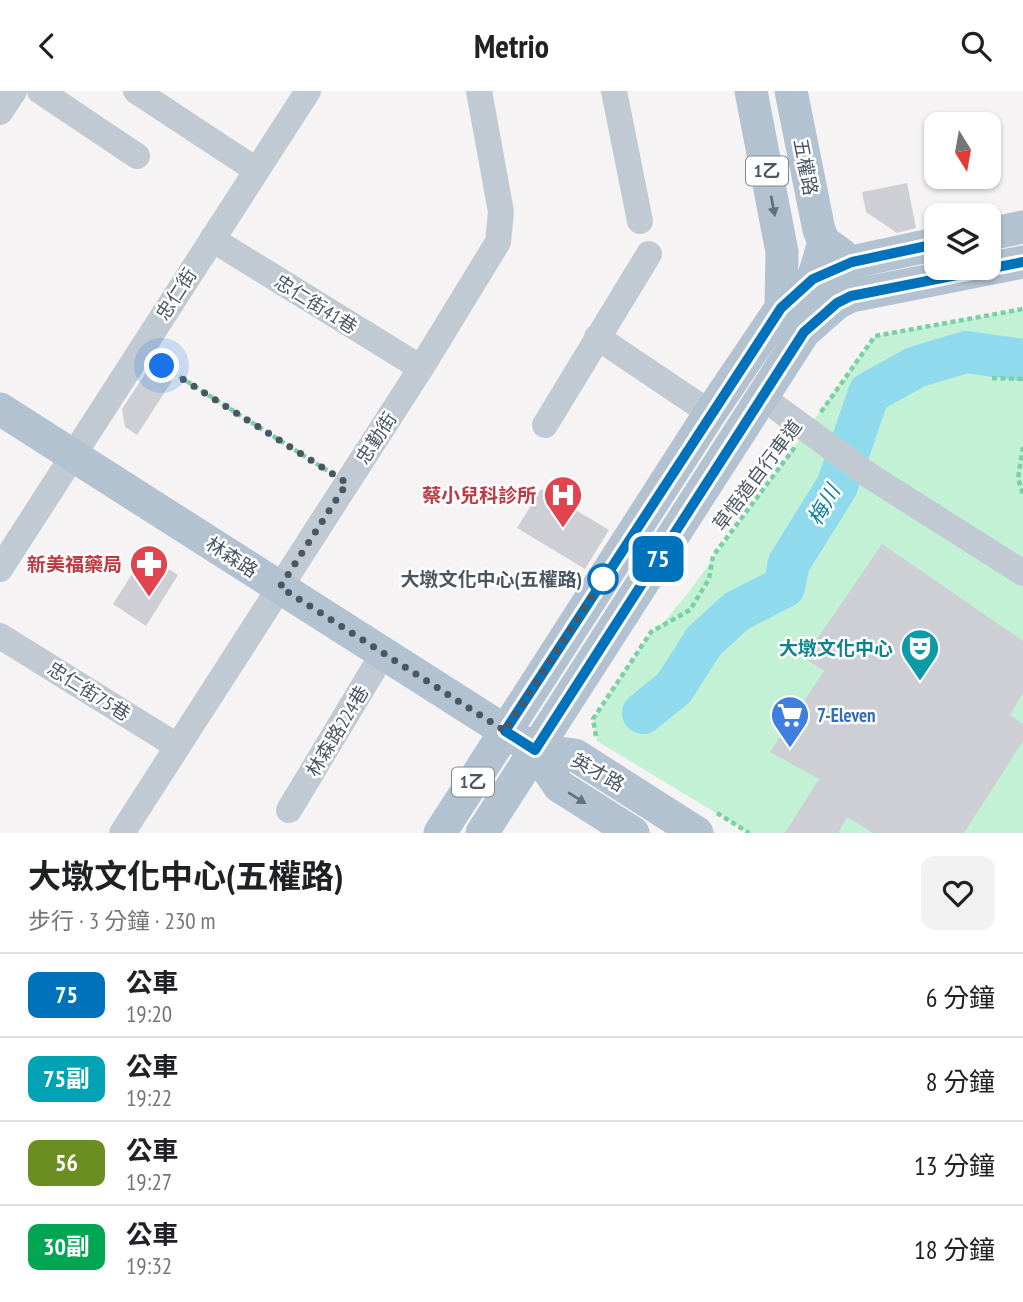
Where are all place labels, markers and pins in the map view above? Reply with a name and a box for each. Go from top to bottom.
hospital icon: 蔡小兒科診所 [542,474,584,529]
place label: 蔡小兒科診所 [422,483,536,507]
pharmacy icon: 新美福藥局 [128,543,170,598]
place label: 新美福藥局 [27,552,122,576]
marker: 大墩文化中心(五權路) [588,564,618,594]
place label: 大墩文化中心(五權路) [400,567,582,591]
theatre icon: 大墩文化中心 [899,627,941,682]
place label: 大墩文化中心 [779,636,893,660]
supermarket icon: 7-Eleven [769,694,811,749]
place label: 7-Eleven [817,703,876,727]

